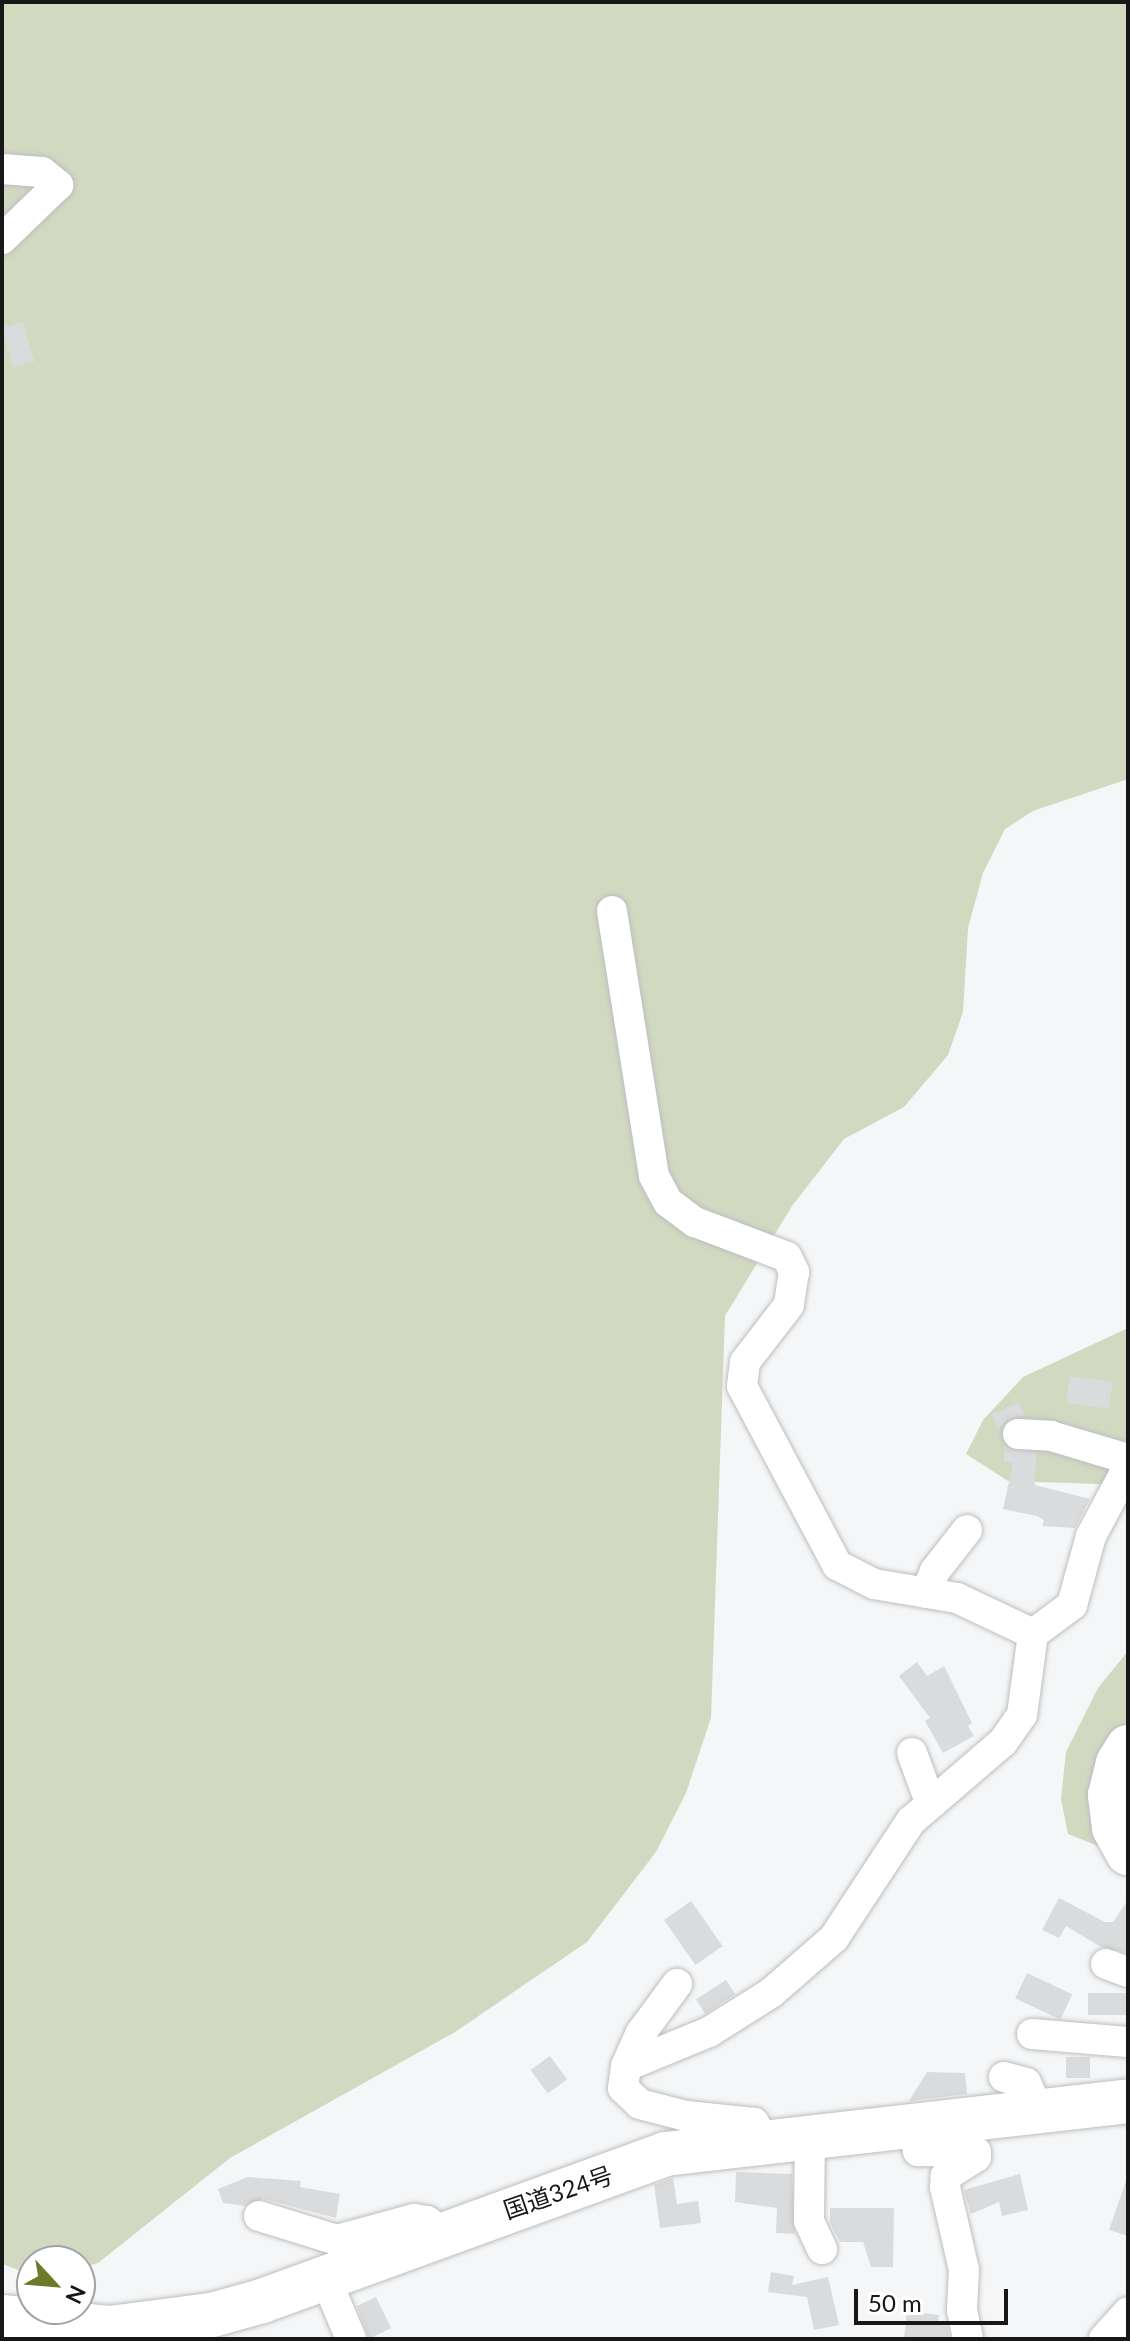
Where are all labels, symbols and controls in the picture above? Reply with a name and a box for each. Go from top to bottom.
street label: 国道324号 [500,2160,616,2224]
north arrow [16,2245,96,2325]
scale bar [858,2273,1012,2323]
text: N [60,2281,92,2308]
text: 50 m [868,2288,922,2317]

